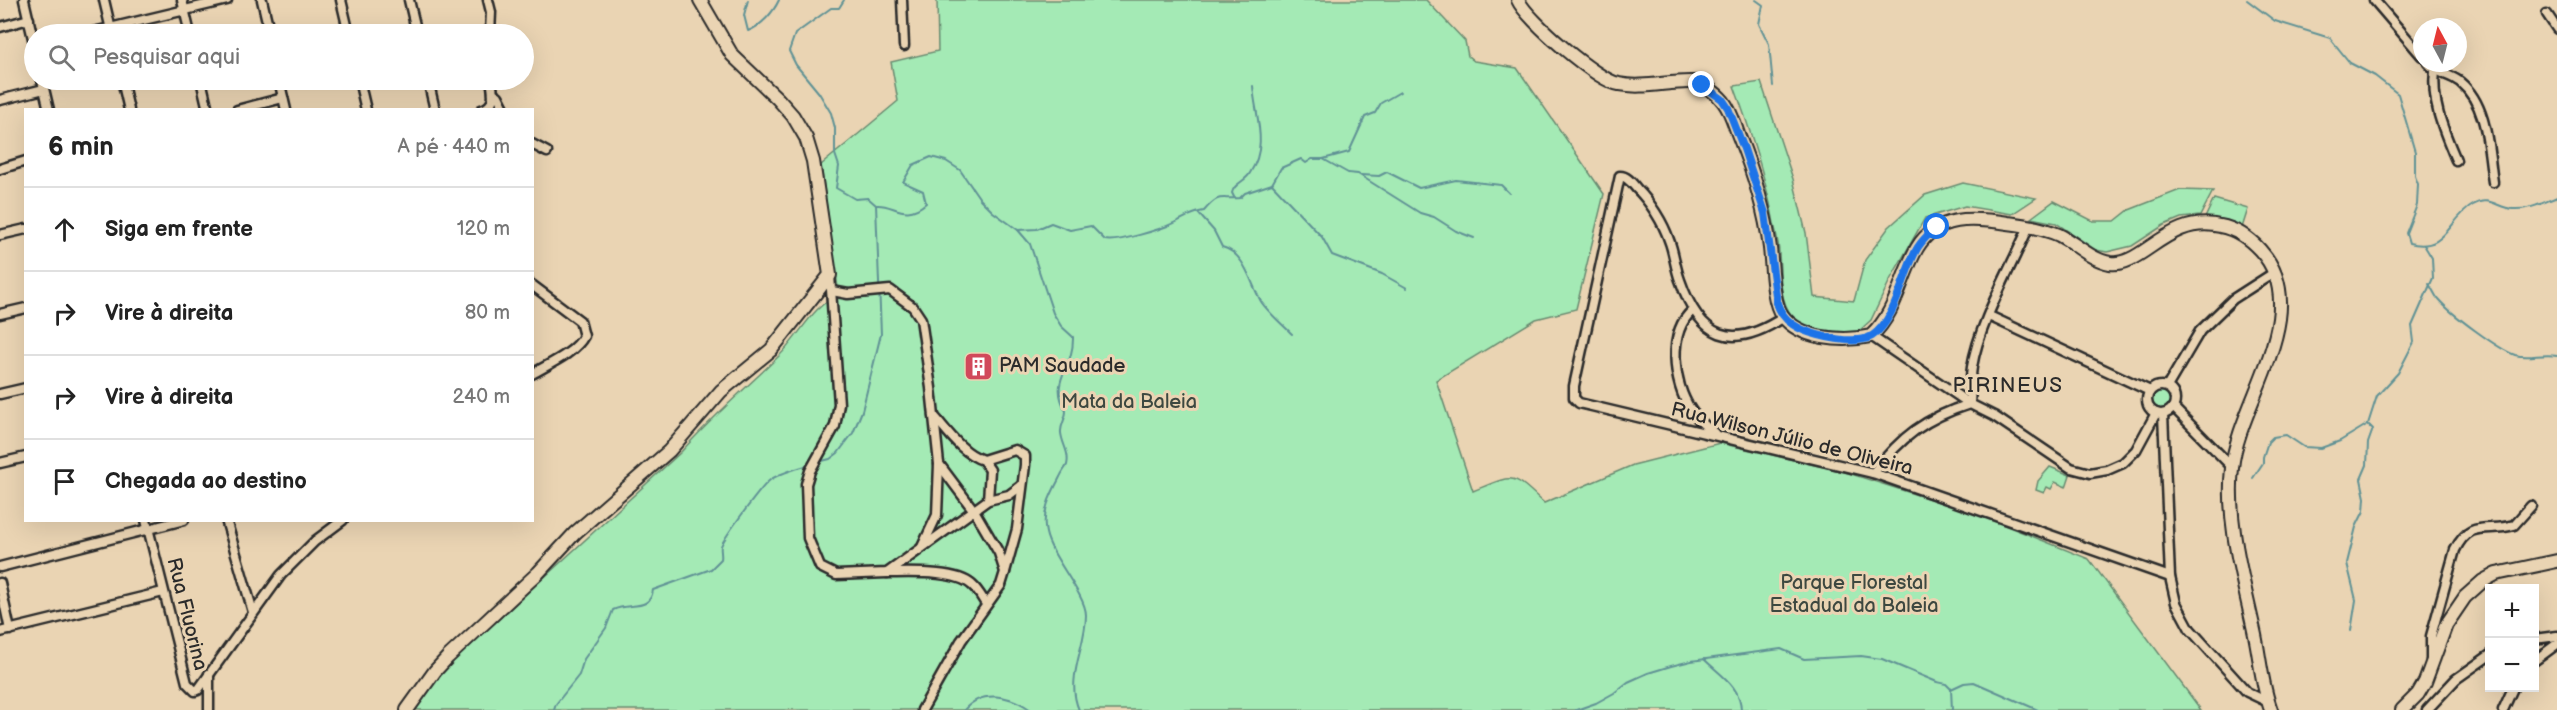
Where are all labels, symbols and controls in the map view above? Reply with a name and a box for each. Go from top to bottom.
north arrow [2413,18,2467,72]
search box [24,24,534,90]
icon: search [45,41,78,74]
text: Pesquisar aqui [93,44,240,71]
route end [1688,71,1714,97]
text: 6 min [48,132,114,163]
text: A pé · 440 m [398,135,510,159]
icon: ahead [48,213,81,246]
route start [1923,213,1949,239]
text: Siga em frente [105,216,253,243]
text: 120 m [457,217,510,241]
icon: right [48,297,81,330]
text: Vire à direita [105,300,233,327]
text: 80 m [465,301,510,325]
building icon: PAM Saudade [962,350,994,382]
place label: PAM Saudade [999,354,1126,378]
district label: PIRINEUS [1953,373,2063,398]
icon: right [48,381,81,414]
text: Vire à direita [105,384,233,411]
text: 240 m [453,385,510,409]
park label: Mata da Baleia [1061,390,1197,414]
street label: Rua Wilson Júlio de Oliveira [1669,397,1915,481]
icon: arrive [48,465,81,498]
text: Chegada ao destino [105,468,307,495]
street label: Rua Fluorina [161,555,213,673]
park label: Parque Florestal Estadual da Baleia [1769,571,1939,618]
map controls [2485,584,2539,692]
button: + [2485,584,2539,638]
button: − [2485,638,2539,692]

